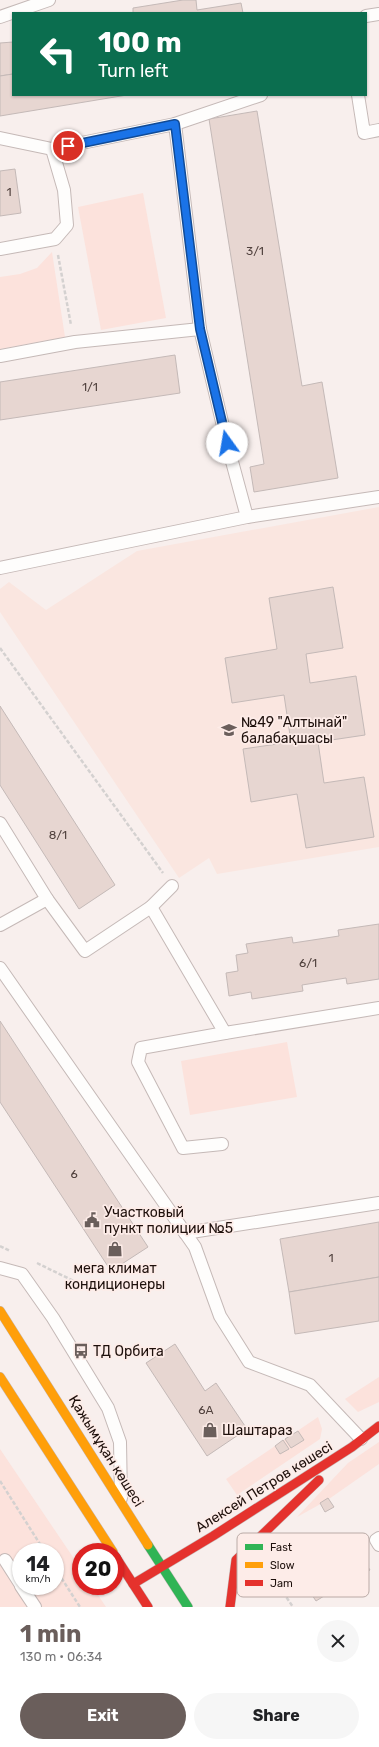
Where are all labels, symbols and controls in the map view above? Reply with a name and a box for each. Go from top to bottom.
text: 100 m [98,26,182,59]
icon: left [32,28,84,80]
text: Turn left [98,60,168,82]
pin [51,129,85,163]
icon: arrive [57,135,79,157]
house number: 1 [6,185,12,199]
house number: 3/1 [246,244,264,258]
house number: 1/1 [82,380,98,394]
position arrow [206,422,248,464]
place label: №49 "Алтынай" балабақшасы [241,714,347,747]
school or university icon: №49 "Алтынай" балабақшасы [220,721,238,739]
house number: 8/1 [49,828,67,842]
house number: 6/1 [299,956,317,970]
house number: 6 [70,1167,78,1181]
place label: Участковый пункт полиции №5 [104,1204,233,1237]
public building icon: Участковый пункт полиции №5 [83,1211,101,1229]
shop icon: мега климат кондиционеры [106,1240,124,1258]
house number: 1 [328,1251,334,1265]
place label: мега климат кондиционеры [65,1260,165,1293]
bus stop icon: ТД Орбита [72,1342,90,1360]
place label: ТД Орбита [93,1343,164,1360]
street label: Қажымұқан көшесі [65,1392,147,1510]
house number: 6А [198,1403,214,1417]
shop icon: Шаштараз [201,1421,219,1439]
place label: Шаштараз [222,1422,292,1439]
street label: Алексей Петров көшесі [192,1438,336,1536]
legend [237,1533,369,1597]
text: Fast [270,1541,293,1554]
speed limit sign: 20 [72,1543,124,1595]
text: 14 [26,1552,50,1576]
text: Slow [270,1559,295,1572]
text: km/h [26,1573,50,1585]
text: Jam [270,1577,293,1590]
text: 1 min [20,1620,81,1648]
button: close [317,1620,359,1662]
text: 130 m · 06:34 [20,1649,102,1664]
button: Exit [20,1693,186,1739]
button: Share [194,1693,359,1739]

